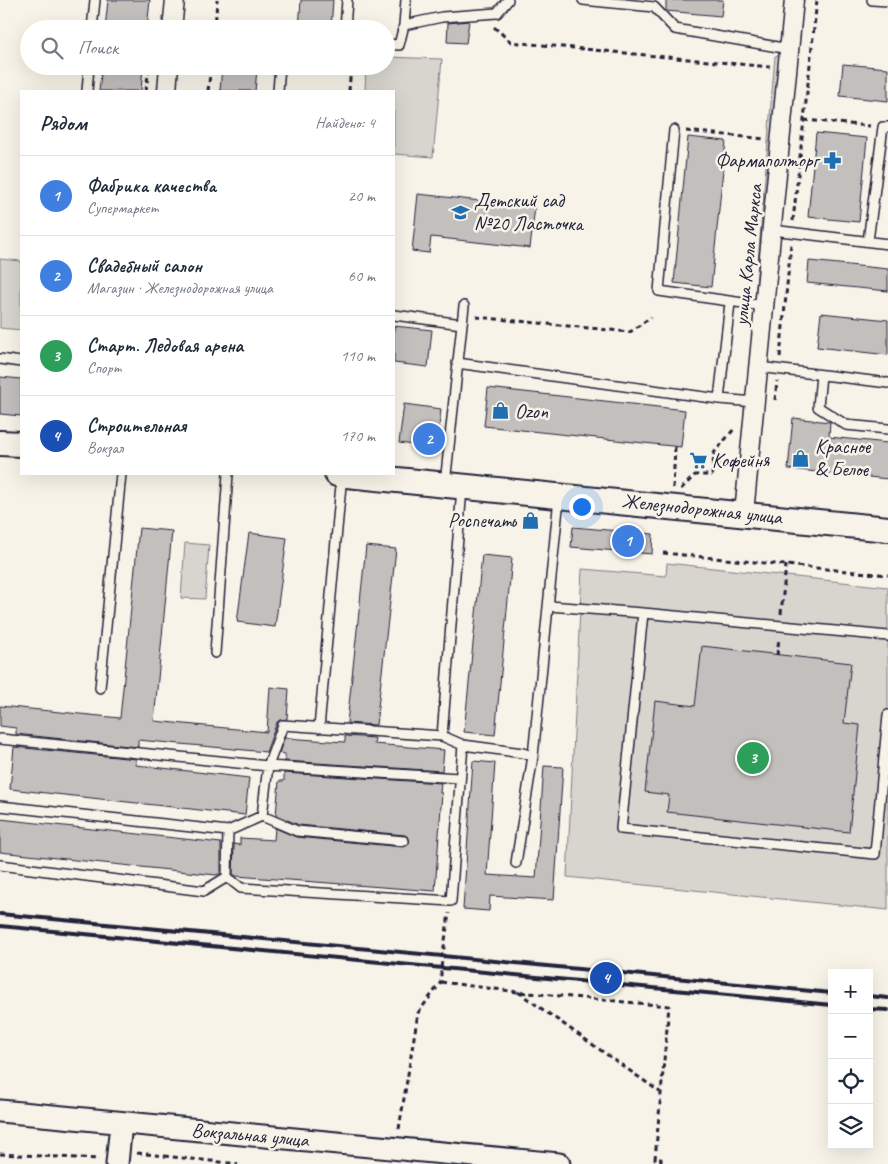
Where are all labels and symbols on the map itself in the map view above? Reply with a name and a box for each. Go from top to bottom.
place label: Фармаполторг [715,148,820,173]
pharmacy icon: Фармаполторг [822,150,842,170]
street label: улица Карла Маркса [728,182,768,328]
place label: Детский сад №20 Ласточка [474,188,584,236]
school or university icon: Детский сад №20 Ласточка [450,202,470,222]
place label: Ozon [515,399,549,424]
shop icon: Ozon [491,401,511,421]
pin: 2 [413,420,445,458]
place label: Красное & Белое [815,434,872,482]
place label: Кофейня [712,448,770,473]
shop icon: Красное & Белое [791,448,811,468]
supermarket icon: Кофейня [688,450,708,470]
street label: Железнодорожная улица [621,488,785,530]
your location [569,494,595,520]
place label: Роспечать [448,508,518,533]
shop icon: Роспечать [520,510,540,530]
pin: 1 [612,522,644,560]
pin: 3 [737,739,769,777]
pin: 4 [590,959,622,997]
street label: Вокзальная улица [190,1117,311,1153]

